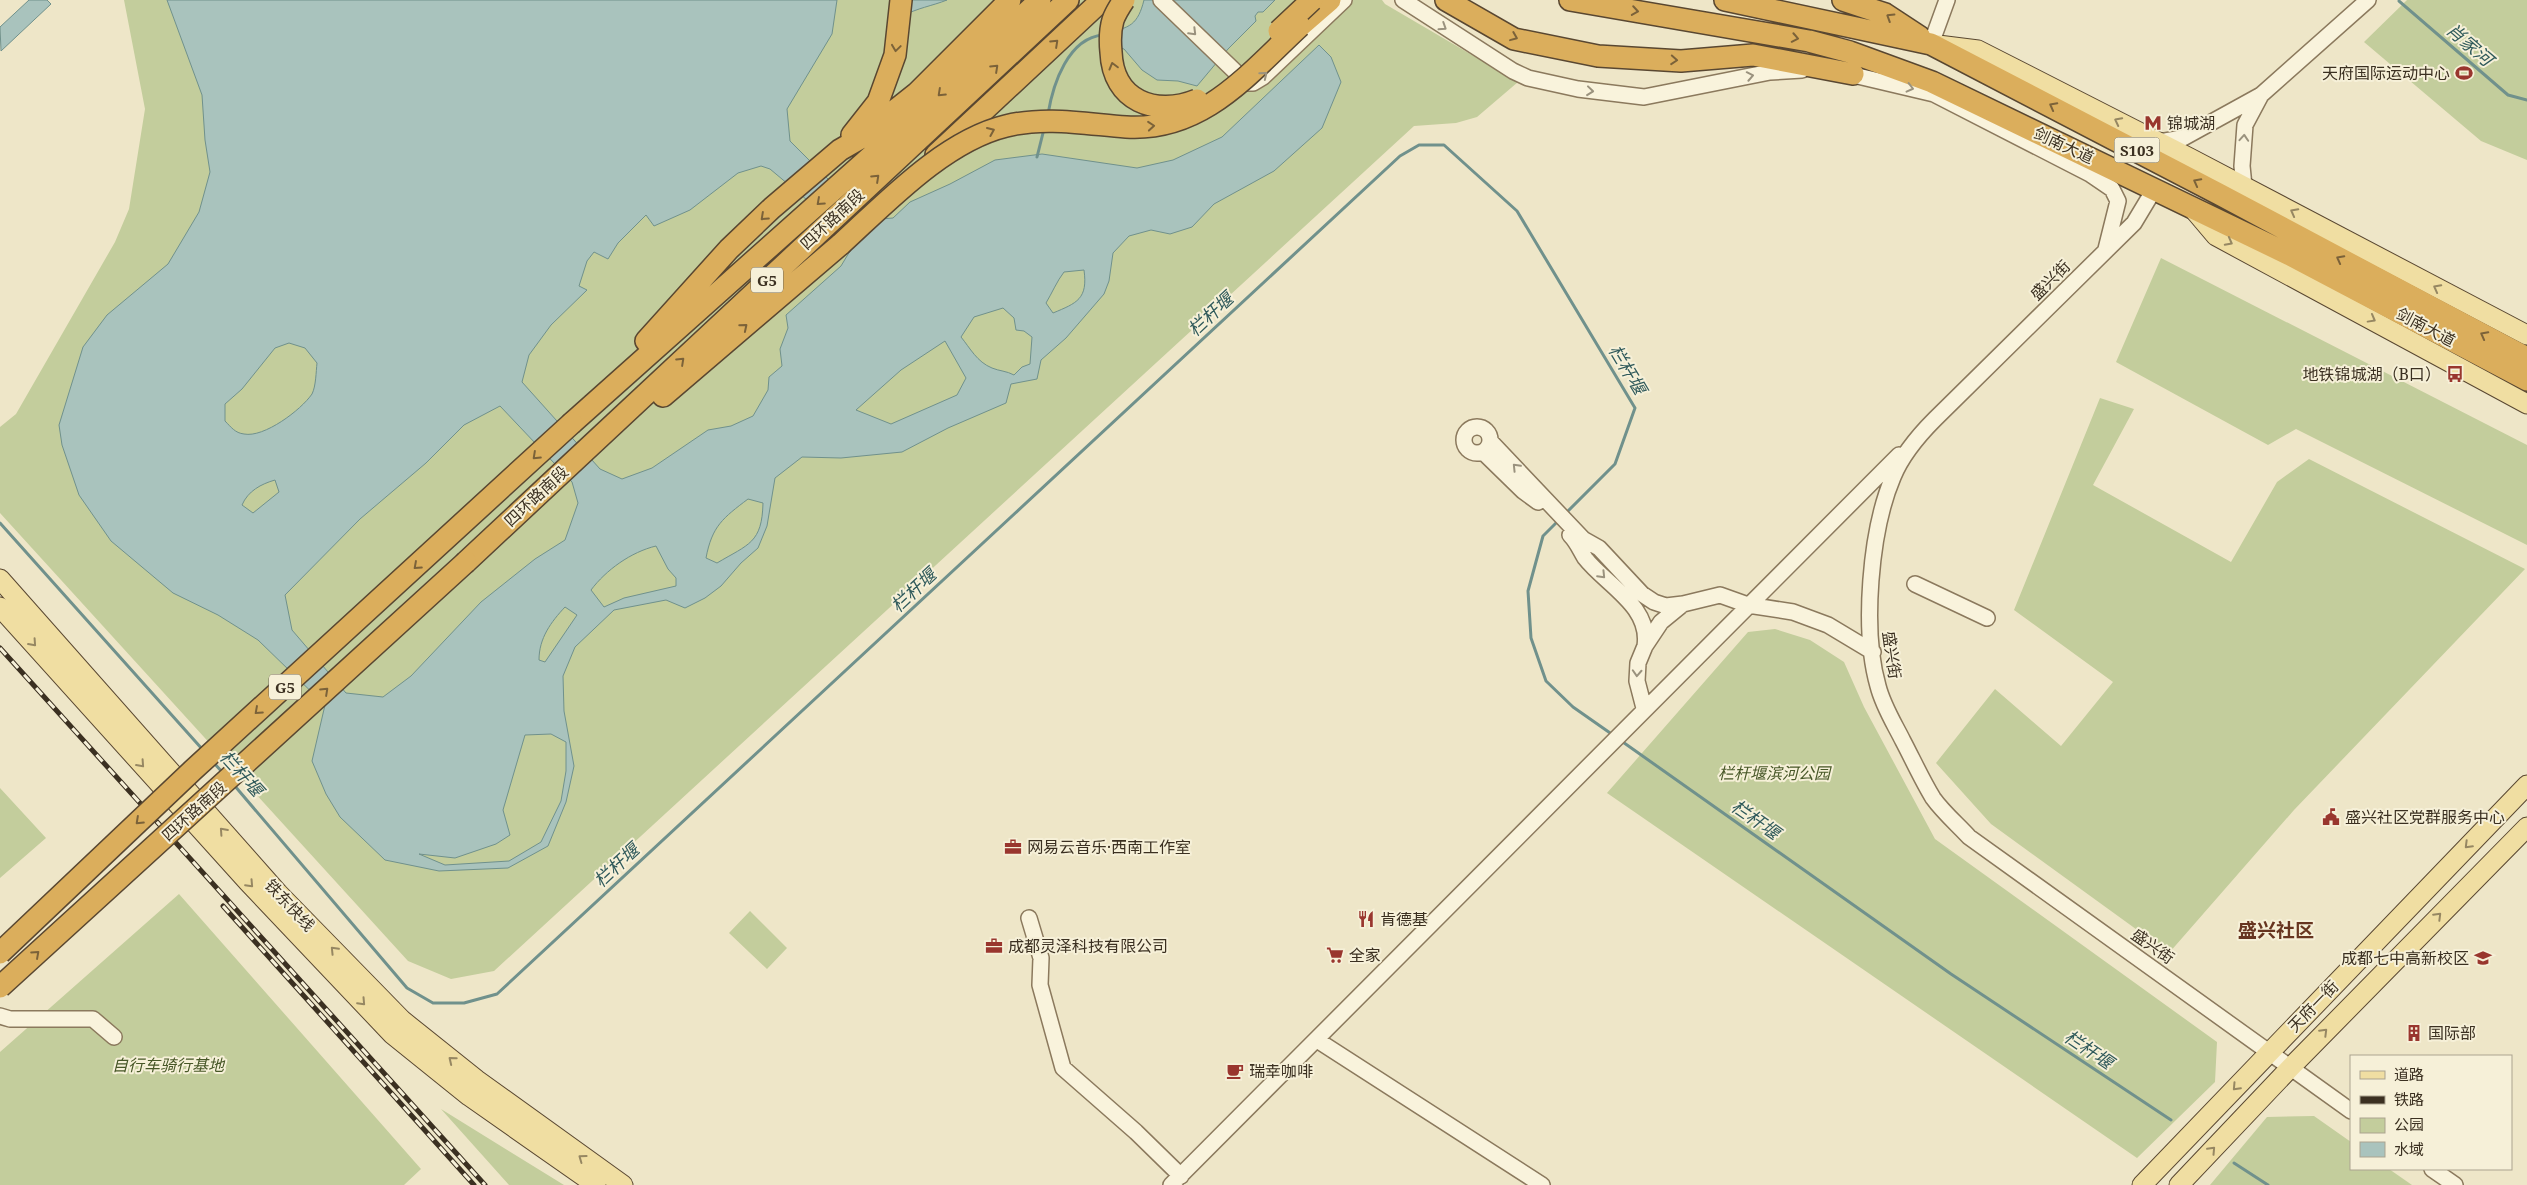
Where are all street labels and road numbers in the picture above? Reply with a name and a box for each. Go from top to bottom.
street label: 剑南大道 [2030,122,2098,168]
road number: S103 [2114,138,2160,162]
street label: 四环路南段 [795,184,869,254]
street label: 盛兴街 [2025,255,2075,305]
road number: G5 [751,268,783,292]
street label: 剑南大道 [2393,302,2459,352]
street label: 四环路南段 [499,461,573,531]
street label: 盛兴街 [1878,630,1906,680]
road number: G5 [269,674,301,700]
street label: 四环路南段 [157,776,231,846]
street label: 铁东快线 [260,874,320,936]
street label: 盛兴街 [2127,923,2179,969]
street label: 天府一街 [2283,975,2343,1037]

